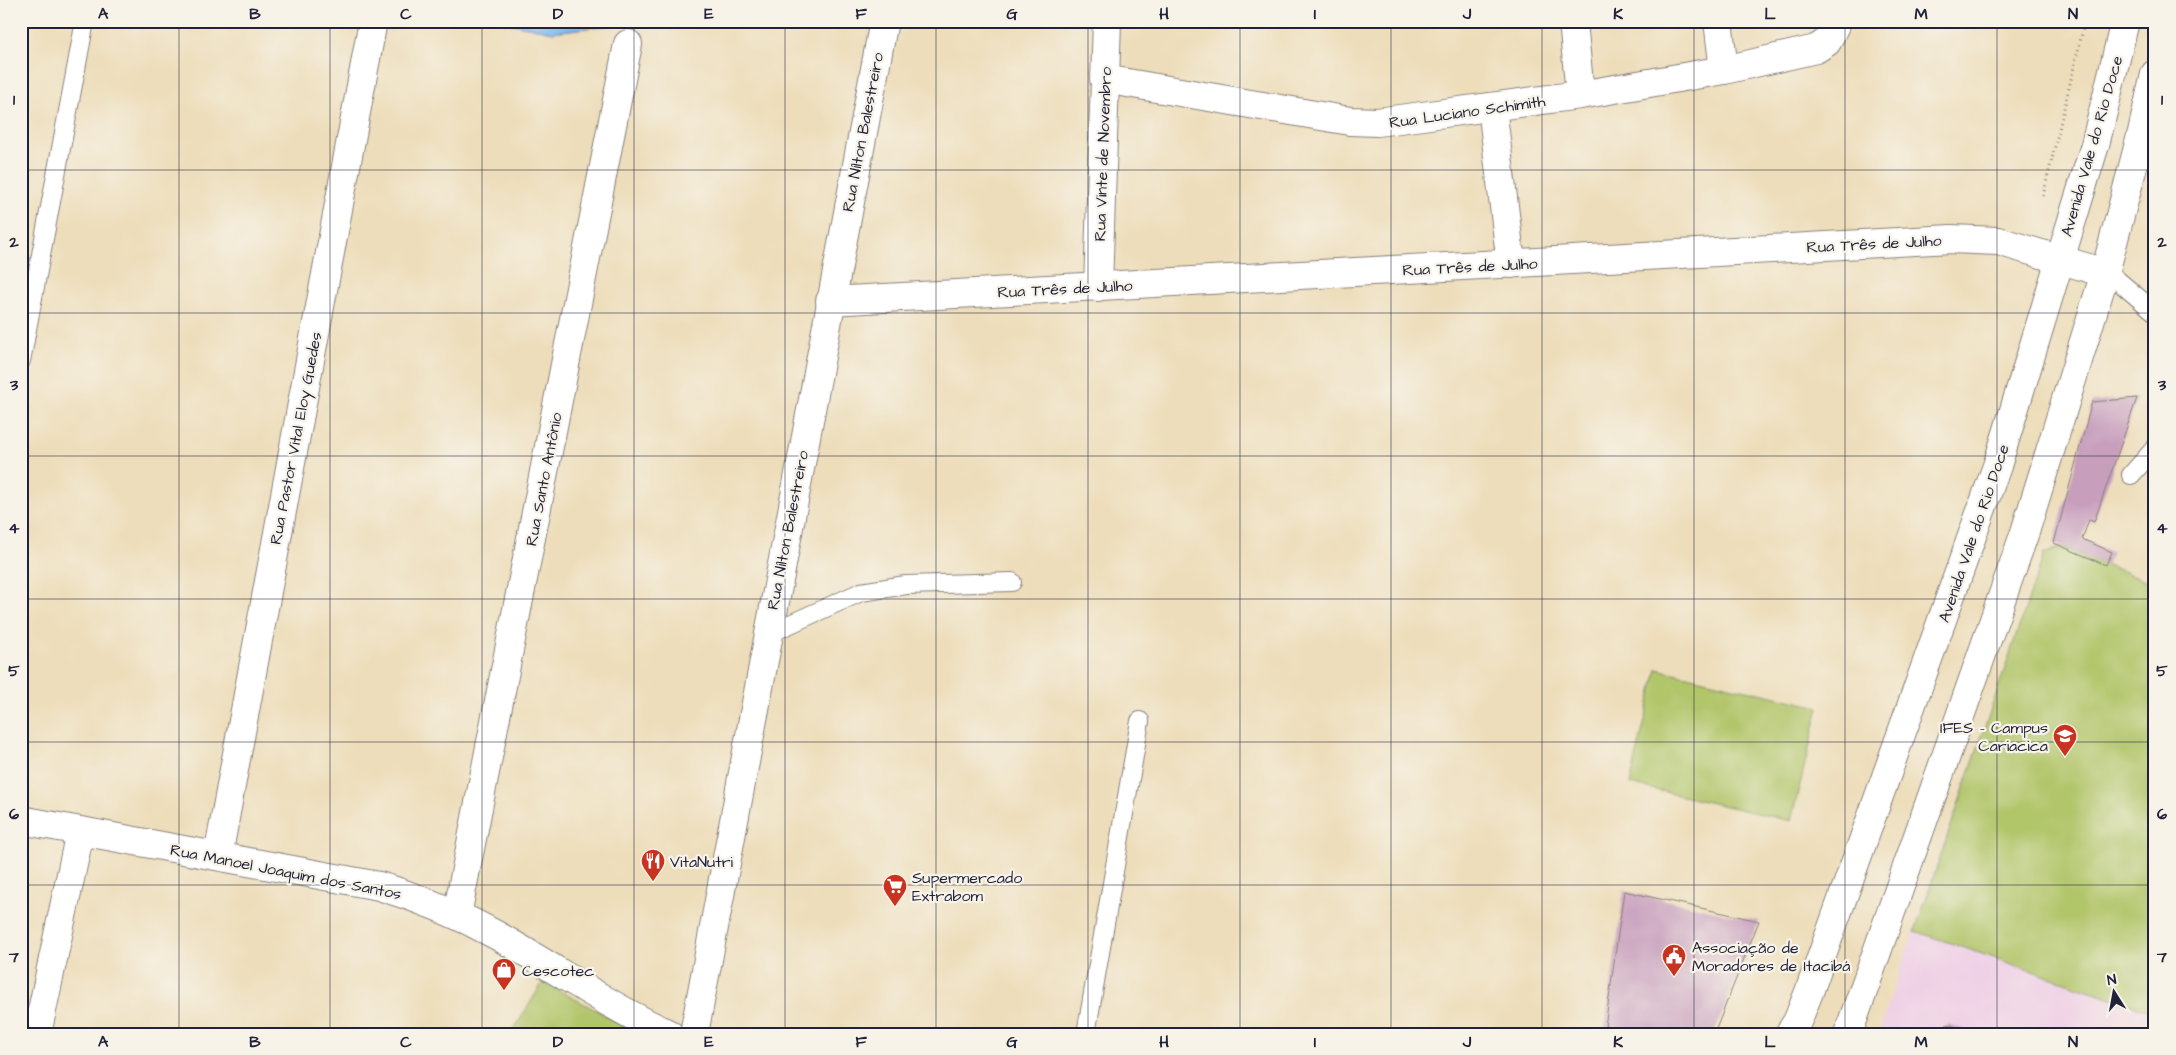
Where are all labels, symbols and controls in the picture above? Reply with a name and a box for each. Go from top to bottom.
text: A [98,3,109,25]
text: B [249,3,261,25]
text: C [400,3,412,25]
text: D [553,3,564,25]
text: E [704,3,714,25]
text: F [855,3,867,25]
text: G [1006,3,1018,25]
text: H [1159,3,1169,25]
text: I [1314,3,1316,25]
text: J [1462,3,1472,25]
text: K [1613,3,1623,25]
text: L [1764,3,1776,25]
text: M [1914,3,1928,25]
text: N [2068,3,2078,25]
street label: Rua Nílton Balestreiro [837,51,889,214]
street label: Avenida Vale do Rio Doce [2056,53,2128,239]
street label: Rua Vinte de Novembro [1089,66,1117,242]
text: 1 [13,89,16,111]
text: 1 [2161,89,2164,111]
street label: Rua Luciano Schimith [1388,90,1547,134]
street label: Rua Três de Julho [1806,229,1942,259]
text: 2 [8,231,19,253]
text: 2 [2156,231,2167,253]
street label: Rua Três de Julho [1402,252,1538,282]
street label: Rua Três de Julho [997,274,1133,304]
street label: Rua Pastor Vital Eloy Guedes [265,330,328,547]
text: 3 [9,374,19,396]
text: 3 [2157,374,2167,396]
street label: Rua Santo Antônio [520,411,568,548]
street label: Avenida Vale do Rio Doce [1933,441,2015,625]
street label: Rua Nílton Balestreiro [762,449,814,612]
text: 4 [9,517,20,539]
text: 4 [2157,517,2168,539]
text: 5 [8,660,20,682]
text: 5 [2156,660,2168,682]
place label: IFES - Campus Cariacica [1940,717,2048,757]
school or university icon: IFES - Campus Cariacica [2052,723,2078,757]
text: 6 [9,803,19,825]
text: 6 [2157,803,2167,825]
street label: Rua Manoel Joaquim dos Santos [168,839,403,905]
restaurant icon: VitaNutri [640,848,666,882]
place label: VitaNutri [670,851,734,873]
place label: Supermercado Extrabom [912,867,1022,907]
supermarket icon: Supermercado Extrabom [882,873,908,907]
place label: Associação de Moradores de Itacibá [1692,937,1850,977]
public building icon: Associação de Moradores de Itacibá [1661,943,1687,977]
text: 7 [8,946,19,968]
text: 7 [2156,946,2167,968]
shop icon: Cescotec [491,957,517,991]
place label: Cescotec [522,960,594,982]
north arrow [2088,968,2138,1018]
text: N [2105,970,2118,991]
text: A [98,1031,109,1053]
text: B [249,1031,261,1053]
text: C [400,1031,412,1053]
text: D [553,1031,564,1053]
text: E [704,1031,714,1053]
text: F [855,1031,867,1053]
text: G [1006,1031,1018,1053]
text: H [1159,1031,1169,1053]
text: I [1314,1031,1316,1053]
text: J [1462,1031,1472,1053]
text: K [1613,1031,1623,1053]
text: L [1764,1031,1776,1053]
text: M [1914,1031,1928,1053]
text: N [2068,1031,2078,1053]

